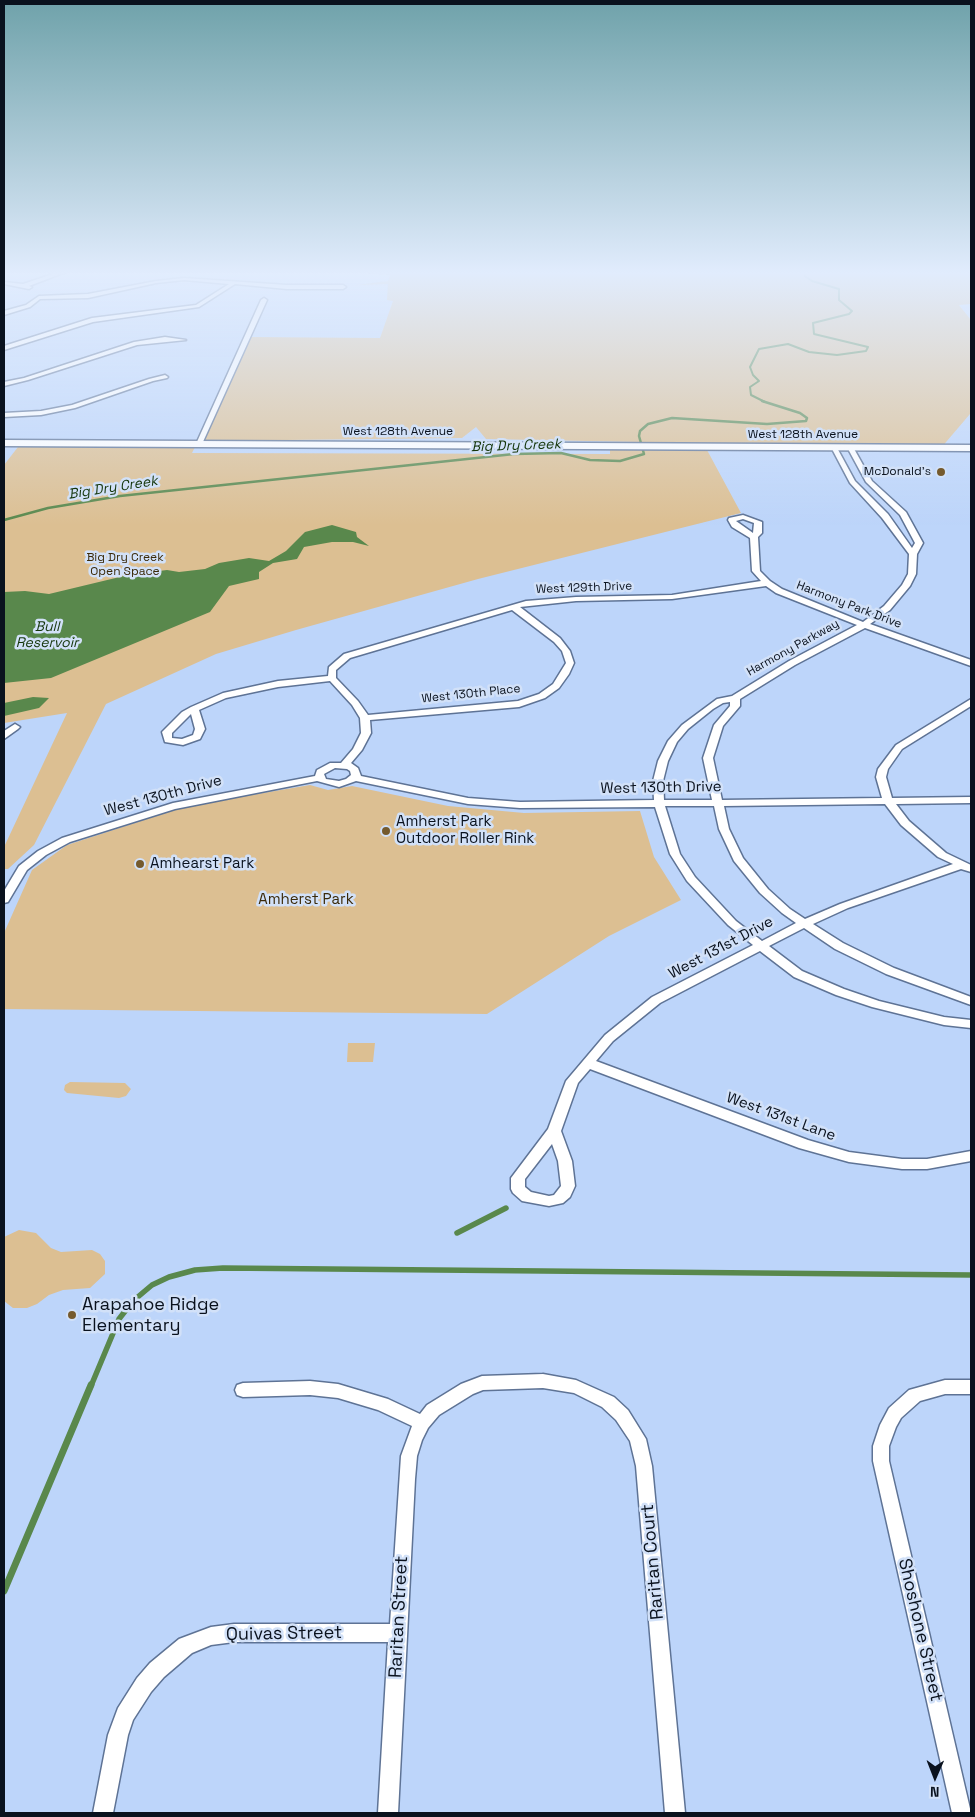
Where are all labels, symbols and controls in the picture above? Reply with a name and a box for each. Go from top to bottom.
street label: West 128th Avenue [343,425,453,439]
street label: West 128th Avenue [748,428,858,442]
water label: Big Dry Creek [471,436,561,456]
place label: McDonald's [864,465,931,479]
marker: McDonald's [935,466,947,478]
water label: Big Dry Creek [67,473,159,503]
park label: Big Dry Creek Open Space [86,551,164,579]
street label: Harmony Park Drive [794,578,904,632]
street label: West 129th Drive [536,579,632,597]
street label: Harmony Parkway [744,617,842,679]
water label: Bull Reservoir [16,619,78,652]
street label: West 130th Place [421,682,521,706]
street label: West 130th Drive [102,772,224,820]
street label: West 130th Drive [600,778,722,798]
place label: Amherst Park Outdoor Roller Rink [396,813,534,848]
marker: Amherst Park Outdoor Roller Rink [380,825,392,837]
place label: Amhearst Park [150,855,254,873]
marker: Amhearst Park [134,858,146,870]
park label: Amherst Park [258,891,354,909]
street label: West 131st Drive [666,913,776,983]
street label: West 131st Lane [724,1089,838,1145]
place label: Arapahoe Ridge Elementary [82,1294,219,1336]
marker: Arapahoe Ridge Elementary [66,1309,78,1321]
street label: Raritan Court [637,1503,669,1621]
street label: Raritan Street [385,1555,413,1679]
street label: Shoshone Street [893,1556,947,1704]
street label: Quivas Street [226,1622,342,1646]
north arrow [910,1752,960,1802]
text: N [930,1783,940,1801]

